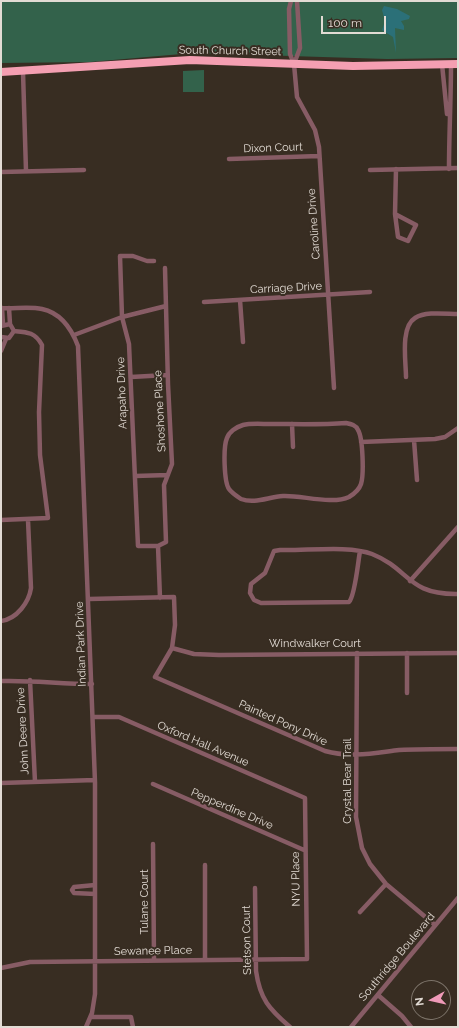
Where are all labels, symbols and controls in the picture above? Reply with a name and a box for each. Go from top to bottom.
scale bar [323,8,388,34]
text: 100 m [328,16,362,30]
street label: South Church Street [179,44,281,58]
street label: Dixon Court [243,140,303,156]
street label: Caroline Drive [305,188,323,260]
street label: Carriage Drive [250,280,322,296]
street label: Arapaho Drive [114,357,130,429]
street label: Shoshone Place [151,370,169,452]
street label: Indian Park Drive [73,601,89,687]
street label: Windwalker Court [269,637,361,651]
street label: John Deere Drive [14,687,32,775]
street label: Painted Pony Drive [237,697,329,749]
street label: Oxford Hall Avenue [155,719,251,769]
street label: Crystal Bear Trail [341,738,355,824]
street label: Pepperdine Drive [189,786,275,832]
street label: NYU Place [289,851,303,907]
street label: Tulane Court [138,869,152,935]
street label: Stetson Court [240,905,254,975]
street label: Southridge Boulevard [356,910,438,1004]
street label: Sewanee Place [114,944,192,958]
north arrow [411,980,451,1020]
text: N [413,997,427,1007]

